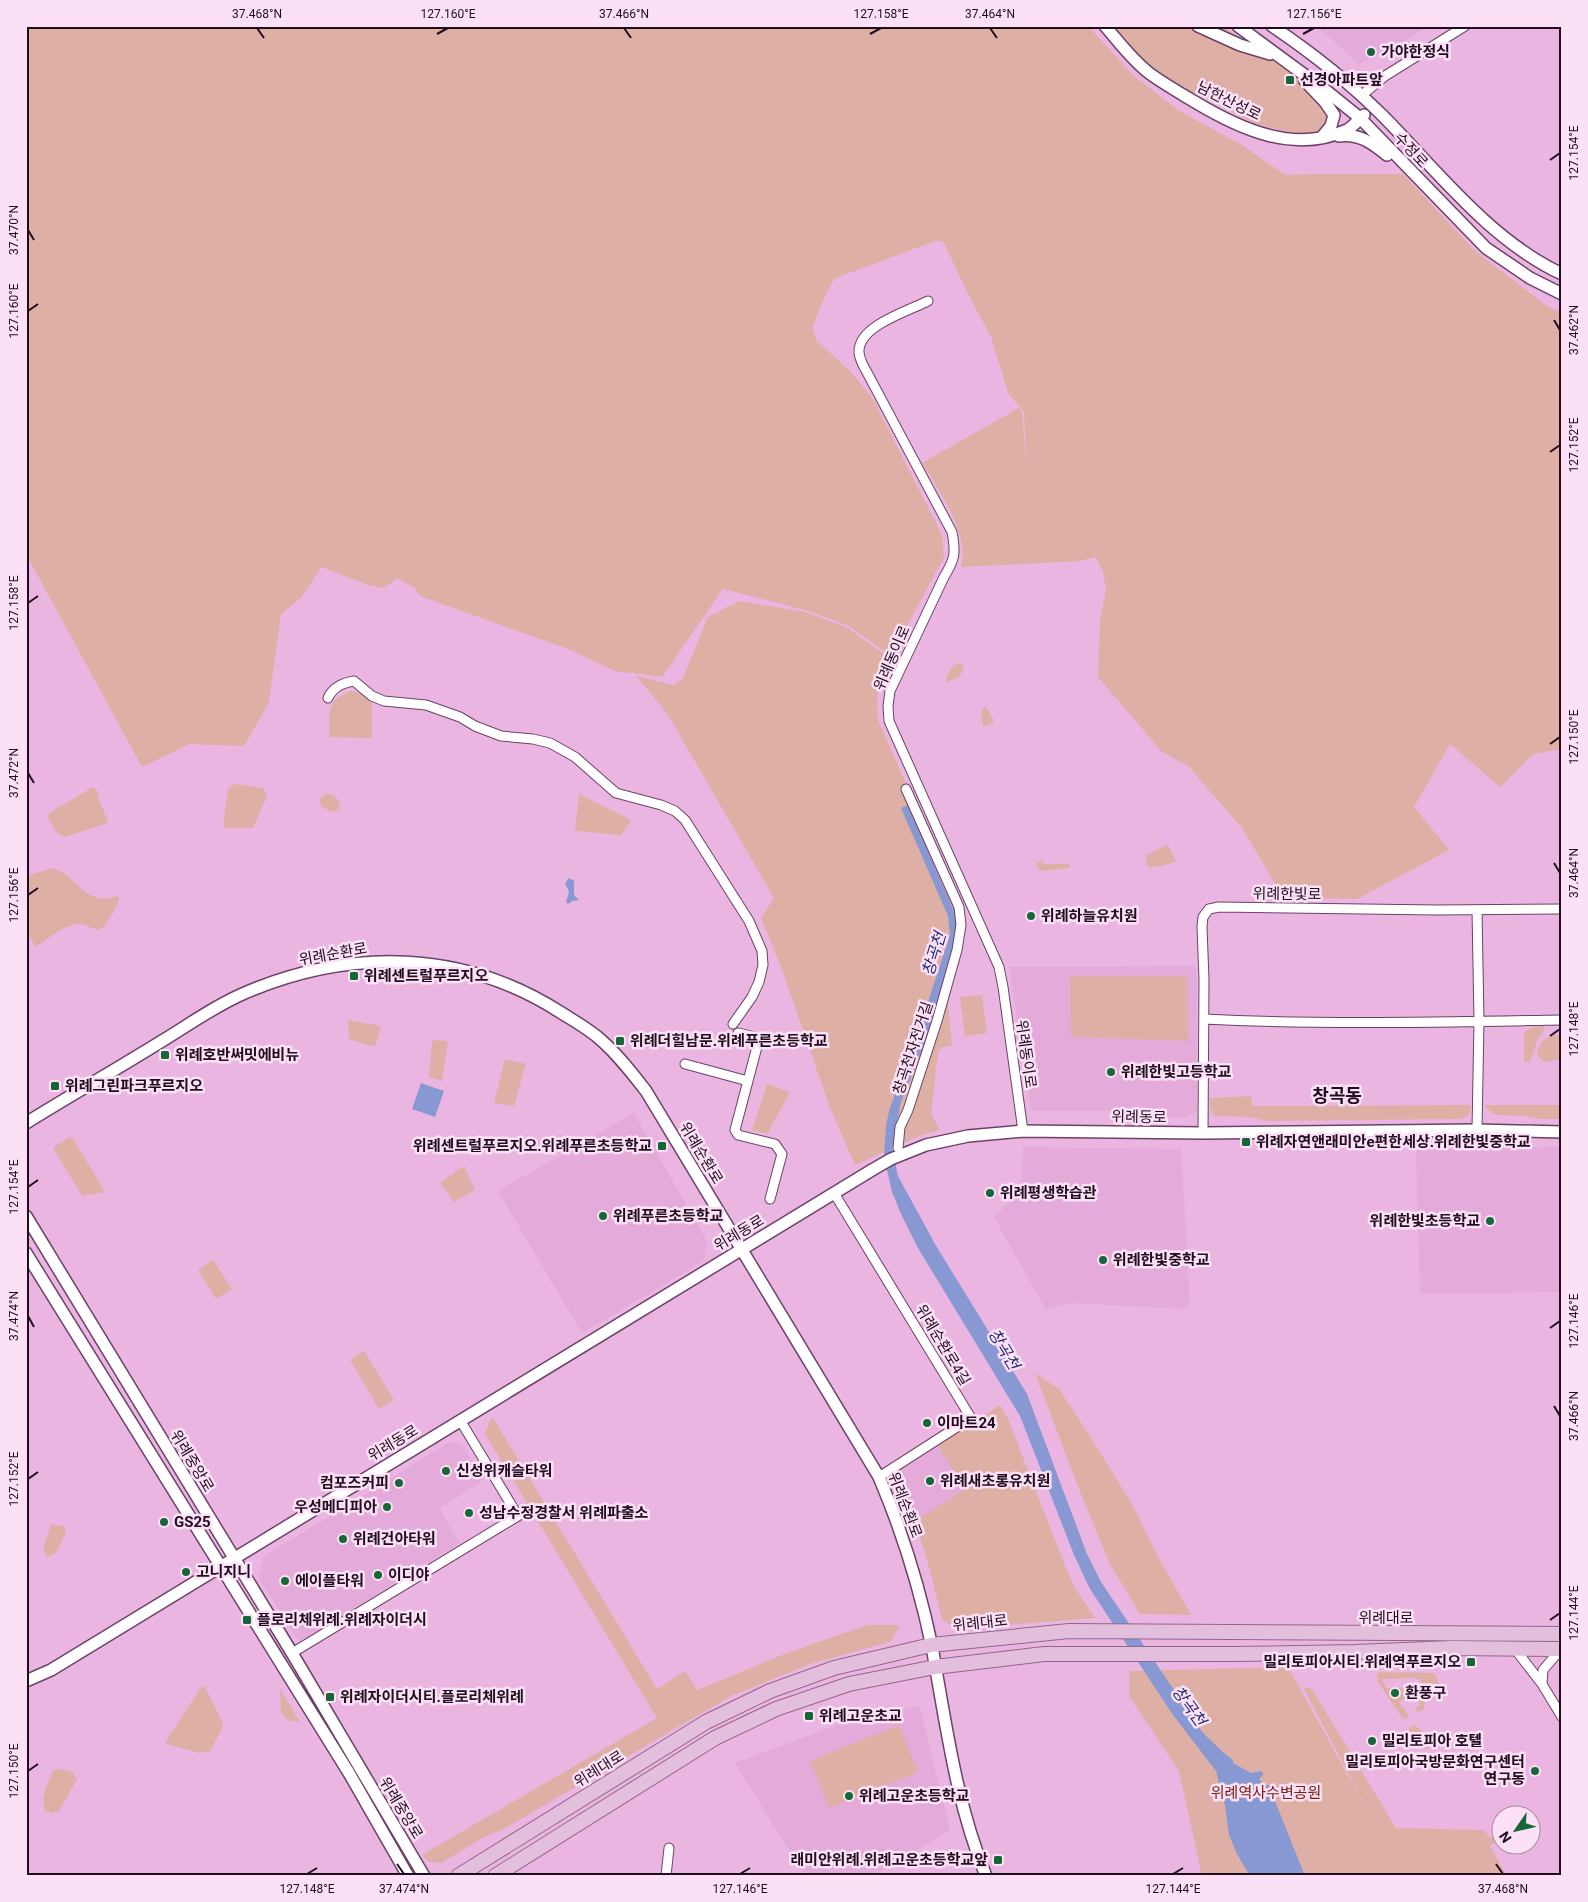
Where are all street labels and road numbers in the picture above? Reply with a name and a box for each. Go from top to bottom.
street label: 남한산성로 [1194,78,1264,124]
street label: 수정로 [1390,129,1432,171]
street label: 위례동이로 [870,623,914,693]
street label: 위례한빛로 [1252,884,1322,904]
street label: 위례순환로 [297,939,369,969]
street label: 창곡천자전거길 [890,999,936,1097]
street label: 위례동이로 [1012,1019,1040,1089]
street label: 위례동로 [1111,1108,1167,1126]
street label: 위례순환로 [676,1119,726,1187]
street label: 위례동로 [711,1211,767,1255]
street label: 위례순환로4길 [912,1301,974,1389]
street label: 위례동로 [365,1421,421,1465]
street label: 위례중앙로 [167,1427,217,1495]
street label: 위례순환로 [884,1470,926,1540]
street label: 위례대로 [1358,1609,1414,1627]
street label: 위례대로 [952,1611,1008,1635]
street label: 위례대로 [571,1747,627,1791]
street label: 위례중앙로 [376,1774,426,1842]

